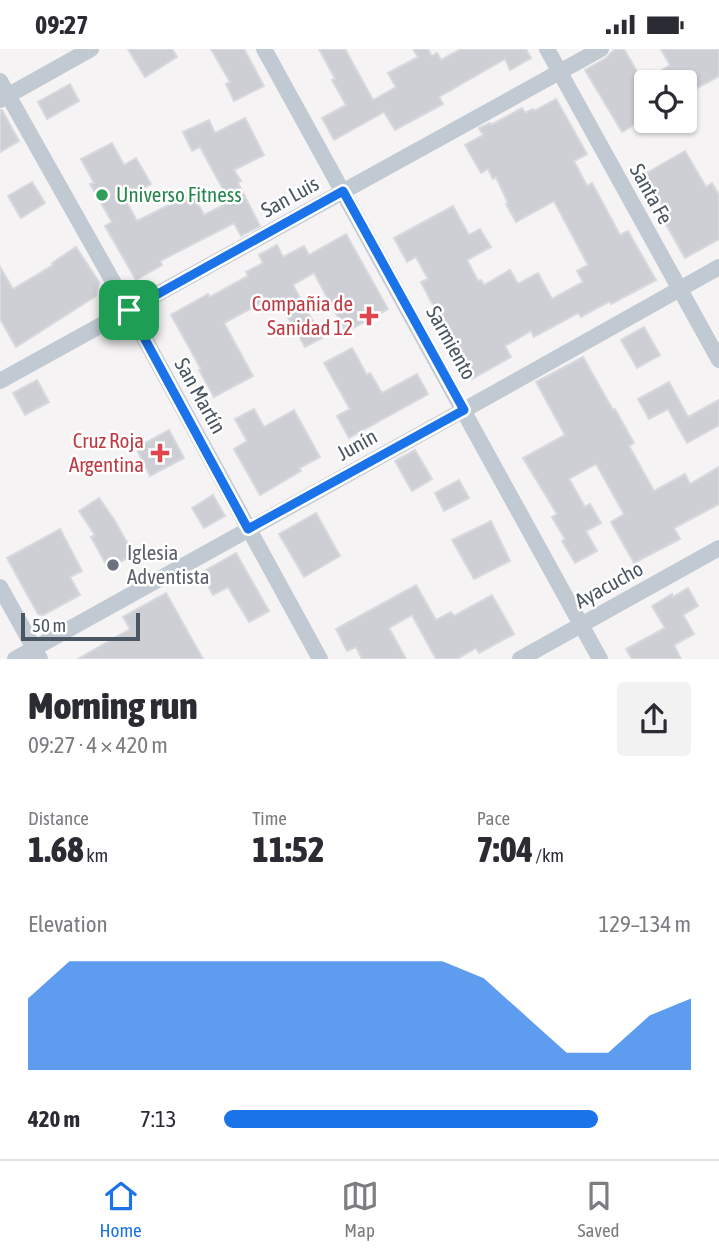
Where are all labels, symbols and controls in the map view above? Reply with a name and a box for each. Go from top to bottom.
text: 09:27 [35,10,89,40]
map controls [634,70,697,133]
button: locate [634,70,697,133]
street label: Santa Fe [626,159,678,228]
street label: San Luis [257,171,323,222]
place label: Universo Fitness [116,182,242,206]
marker: Universo Fitness [94,187,110,203]
pin [99,280,159,340]
icon: arrive [110,291,148,329]
place label: Compañia de Sanidad 12 [252,291,353,339]
street label: Sarmiento [422,302,482,383]
marker: Compañia de Sanidad 12 [359,306,379,326]
street label: San Martín [170,354,231,437]
street label: Junín [332,423,381,465]
place label: Cruz Roja Argentina [69,428,144,476]
marker: Cruz Roja Argentina [150,443,170,463]
place label: Iglesia Adventista [127,540,210,588]
street label: Ayacucho [570,556,647,613]
marker: Iglesia Adventista [105,557,121,573]
scale bar [21,610,140,641]
text: 50 m [32,614,66,636]
button: share [617,682,691,756]
text: Morning run [28,684,198,727]
text: 09:27 · 4 × 420 m [28,732,168,758]
text: Distance [28,807,89,829]
text: Time [252,807,287,829]
text: Pace [477,807,510,829]
text: 1.68 [28,829,84,869]
text: 11:52 [252,829,324,869]
text: 7:04 [477,829,533,869]
text: km [84,844,108,866]
text: /km [533,844,564,866]
text: Elevation [28,911,108,937]
text: 129–134 m [598,911,691,937]
text: 420 m [28,1106,80,1132]
text: 7:13 [140,1106,177,1132]
tab: Home [99,1177,142,1241]
tab: Map [341,1177,379,1241]
tab: Saved [578,1177,620,1241]

